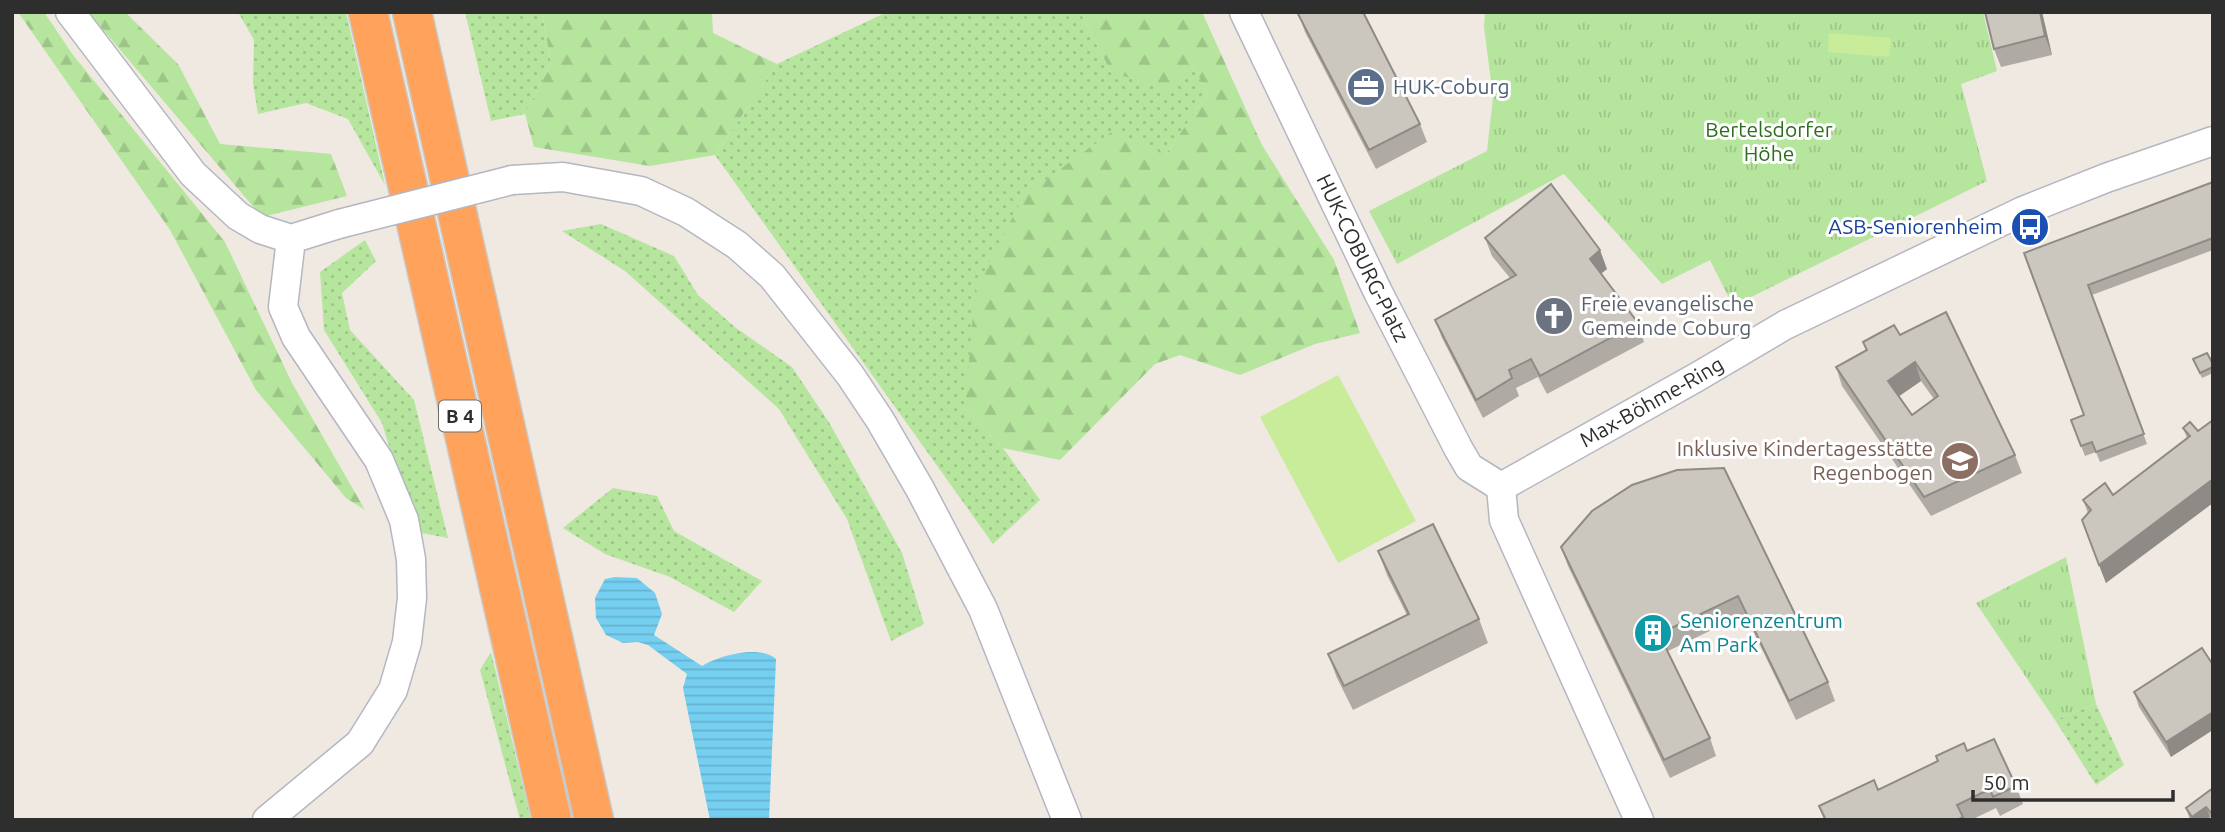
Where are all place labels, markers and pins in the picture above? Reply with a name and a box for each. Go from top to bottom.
office icon: HUK-Coburg [1345,66,1387,108]
place label: HUK-Coburg [1393,74,1510,98]
bus stop icon: ASB-Seniorenheim [2009,206,2051,248]
place label: ASB-Seniorenheim [1828,214,2003,238]
place label: Freie evangelische Gemeinde Coburg [1581,291,1754,339]
church icon: Freie evangelische Gemeinde Coburg [1533,295,1575,337]
place label: Inklusive Kindertagesstätte Regenbogen [1677,436,1933,484]
school or university icon: Inklusive Kindertagesstätte Regenbogen [1939,440,1981,482]
place label: Seniorenzentrum Am Park [1680,608,1843,656]
building icon: Seniorenzentrum Am Park [1632,612,1674,654]

